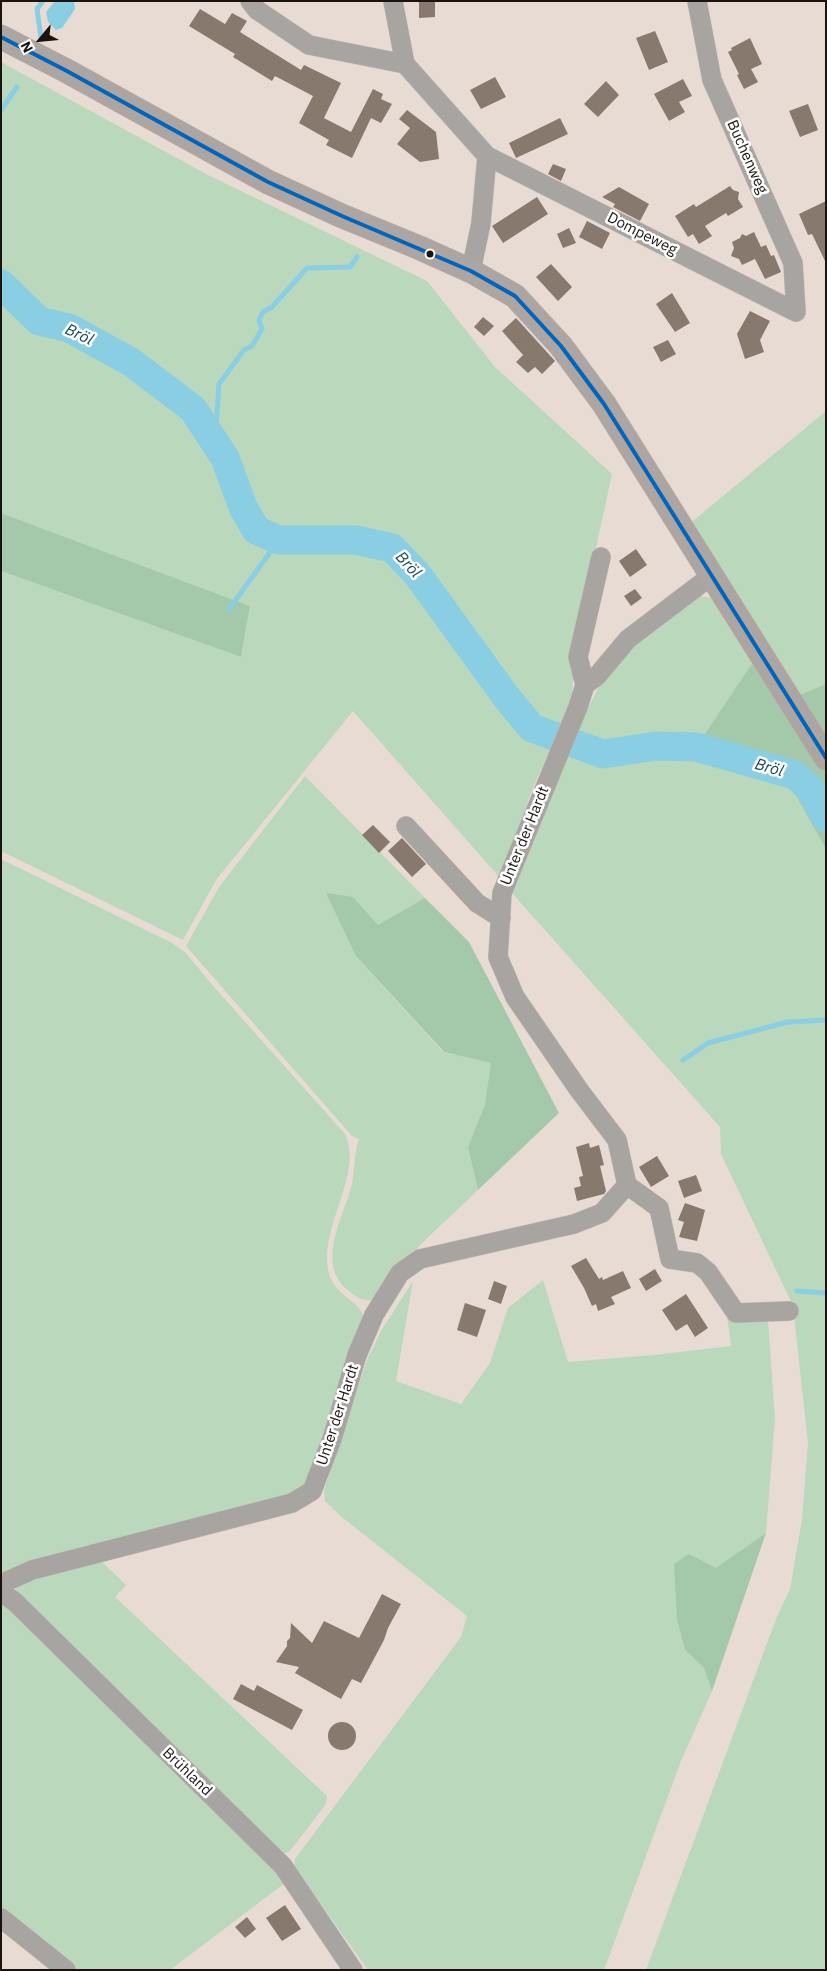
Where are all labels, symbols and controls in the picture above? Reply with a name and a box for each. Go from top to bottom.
north arrow [15,15,65,65]
text: N [16,38,37,56]
street label: Buchenweg [723,117,771,197]
street label: Dompeweg [604,209,680,259]
unlabelled marker [425,249,435,259]
water label: Bröl [62,320,96,350]
water label: Bröl [391,548,425,582]
water label: Bröl [753,755,785,781]
street label: Unter der Hardt [497,784,553,888]
street label: Unter der Hardt [313,1362,363,1468]
street label: Brühland [159,1744,215,1800]

